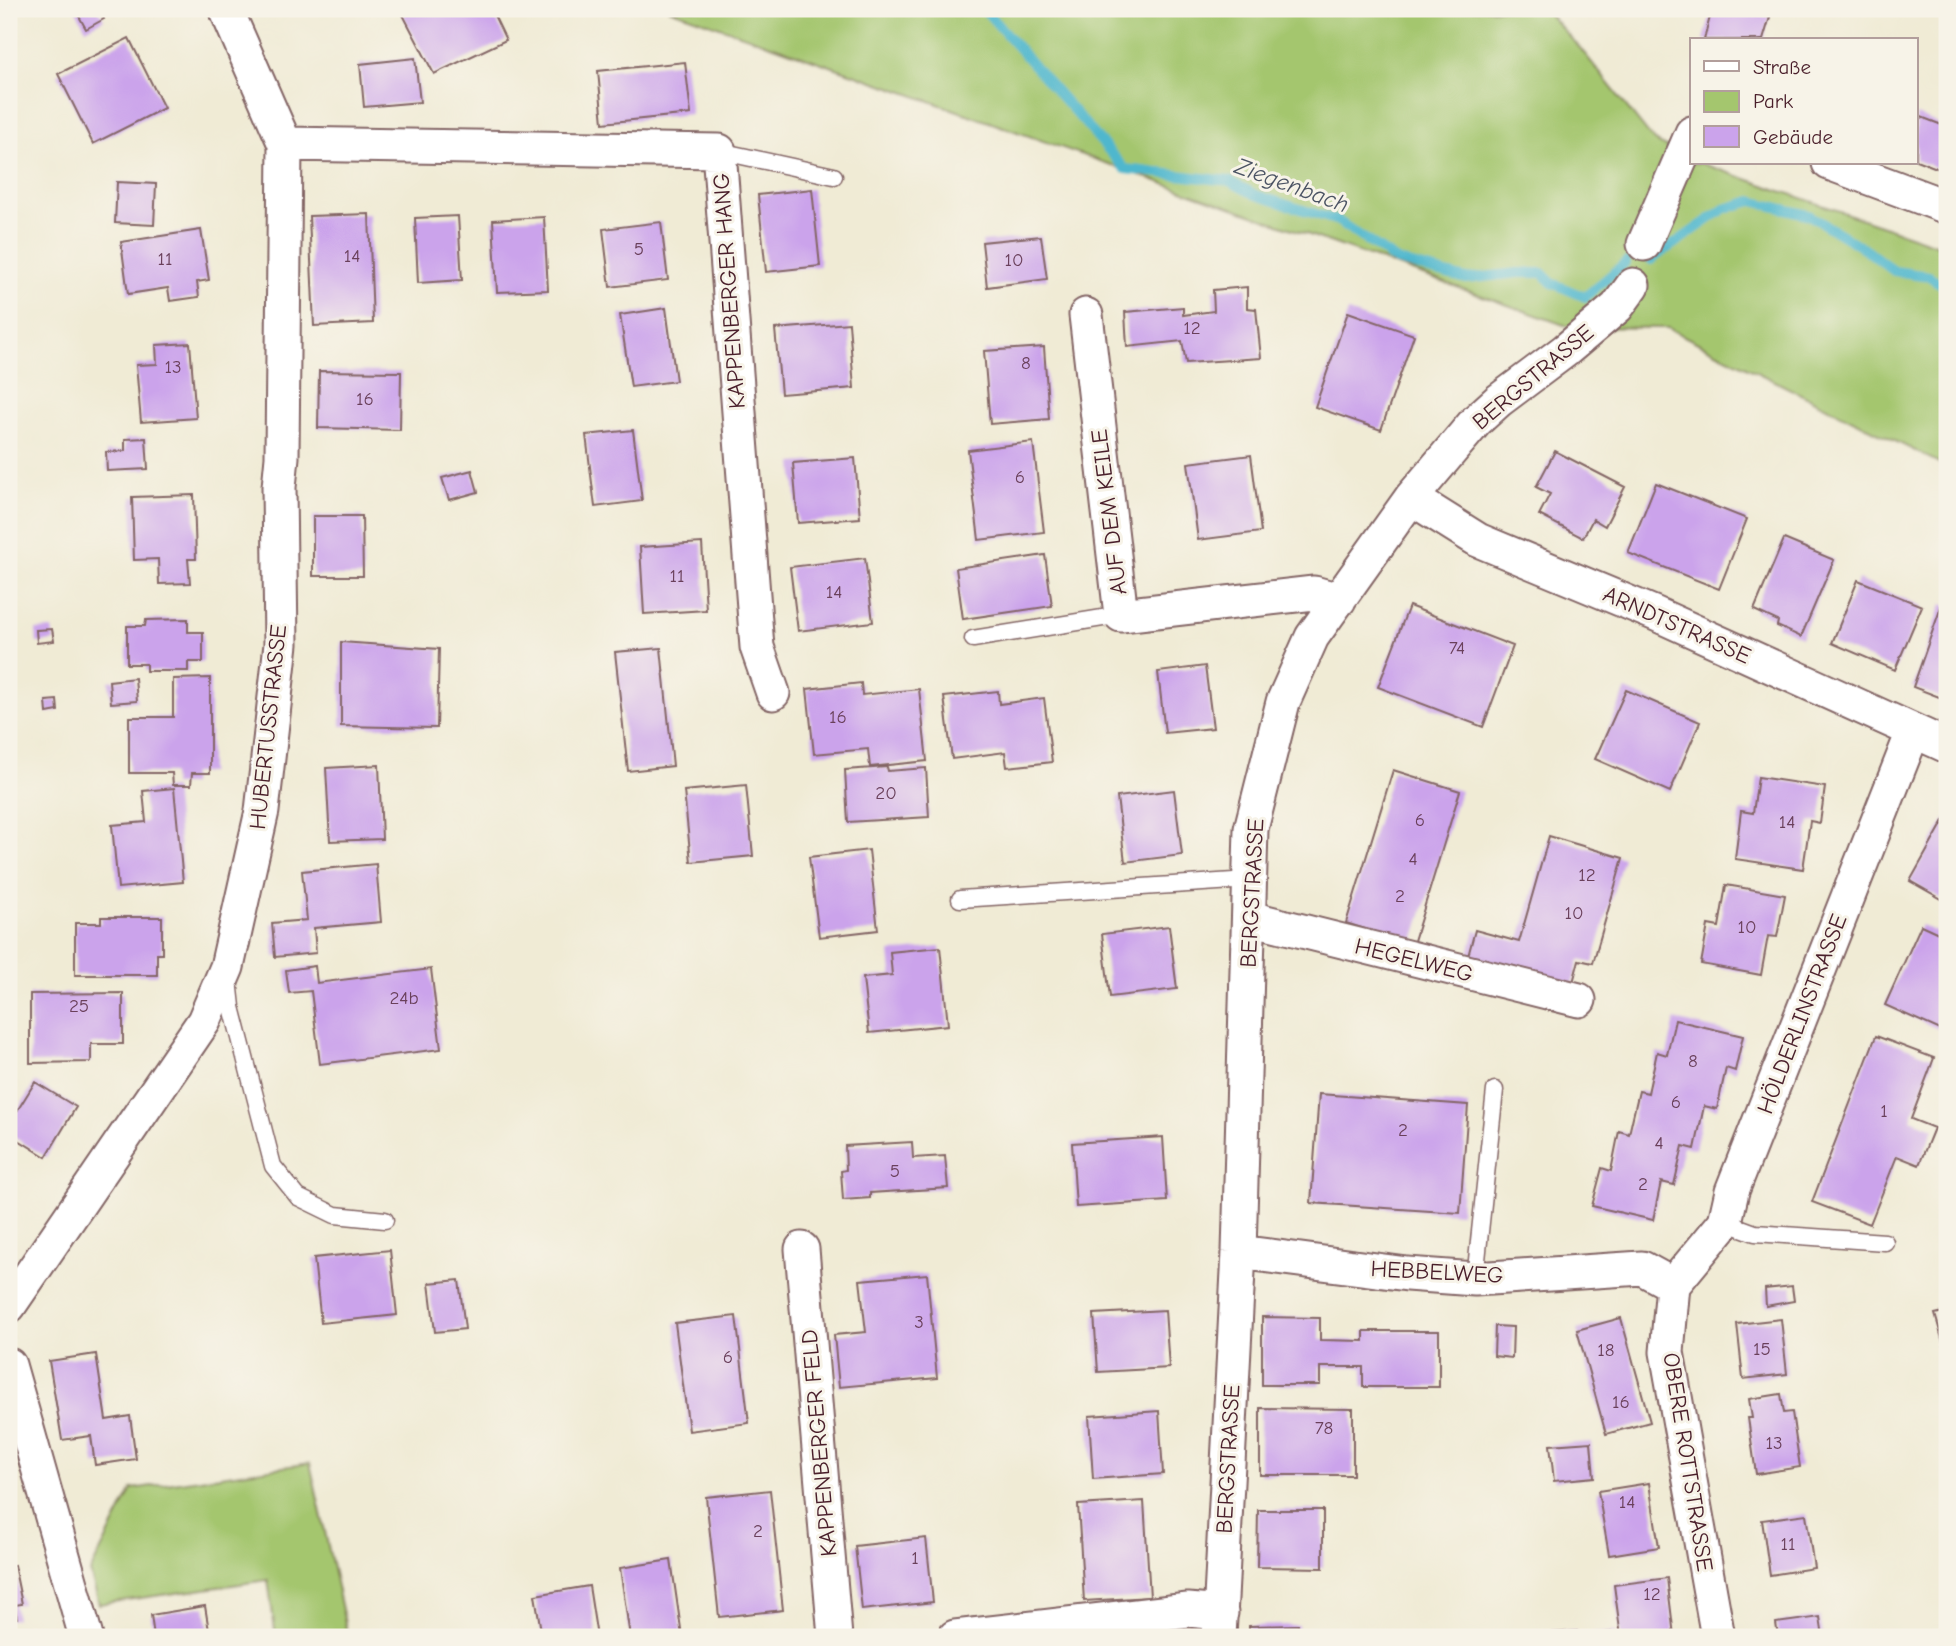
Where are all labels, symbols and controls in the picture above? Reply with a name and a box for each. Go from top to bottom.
legend [1690,38,1918,164]
text: Straße [1753,55,1811,79]
text: Park [1753,89,1793,113]
text: Gebäude [1753,125,1833,149]
water label: Ziegenbach [1230,151,1353,219]
street label: KAPPENBERGER HANG [707,172,751,410]
house number: 5 [634,238,644,260]
house number: 14 [344,245,360,267]
house number: 11 [157,248,173,270]
house number: 10 [1004,249,1024,271]
house number: 12 [1183,317,1201,339]
street label: BERGSTRASSE [1467,319,1599,435]
house number: 8 [1021,352,1031,374]
house number: 13 [164,356,182,378]
house number: 16 [356,388,374,410]
street label: AUF DEM KEILE [1085,428,1133,596]
house number: 6 [1015,466,1025,488]
house number: 11 [669,565,685,587]
street label: ARNDTSTRASSE [1599,580,1755,670]
house number: 14 [826,581,842,603]
street label: HUBERTUSSTRASSE [244,623,292,831]
house number: 74 [1449,637,1465,659]
house number: 16 [829,706,847,728]
house number: 20 [875,782,897,804]
house number: 6 [1415,809,1425,831]
house number: 14 [1779,811,1795,833]
street label: BERGSTRASSE [1235,818,1269,968]
house number: 4 [1408,848,1418,870]
house number: 12 [1578,864,1596,886]
house number: 2 [1395,885,1405,907]
house number: 10 [1564,902,1584,924]
street label: HÖLDERLINSTRASSE [1751,910,1853,1118]
house number: 10 [1737,916,1757,938]
street label: HEGELWEG [1352,932,1476,988]
house number: 24b [389,987,419,1009]
house number: 25 [69,995,89,1017]
house number: 8 [1688,1050,1698,1072]
house number: 6 [1671,1091,1681,1113]
house number: 1 [1880,1100,1888,1122]
house number: 2 [1398,1119,1408,1141]
house number: 4 [1654,1132,1664,1154]
house number: 5 [890,1160,900,1182]
house number: 2 [1638,1173,1648,1195]
street label: HEBBELWEG [1370,1255,1504,1289]
house number: 3 [914,1311,924,1333]
street label: KAPPENBERGER FELD [796,1328,842,1558]
house number: 15 [1753,1338,1771,1360]
house number: 18 [1597,1339,1615,1361]
house number: 6 [723,1346,733,1368]
street label: OBERE ROTTSTRASSE [1657,1351,1719,1573]
street label: BERGSTRASSE [1211,1384,1245,1534]
house number: 16 [1612,1391,1630,1413]
house number: 78 [1315,1417,1333,1439]
house number: 13 [1765,1432,1783,1454]
house number: 14 [1619,1491,1635,1513]
house number: 2 [753,1520,763,1542]
house number: 11 [1780,1533,1796,1555]
house number: 1 [911,1547,919,1569]
house number: 12 [1643,1583,1661,1605]

